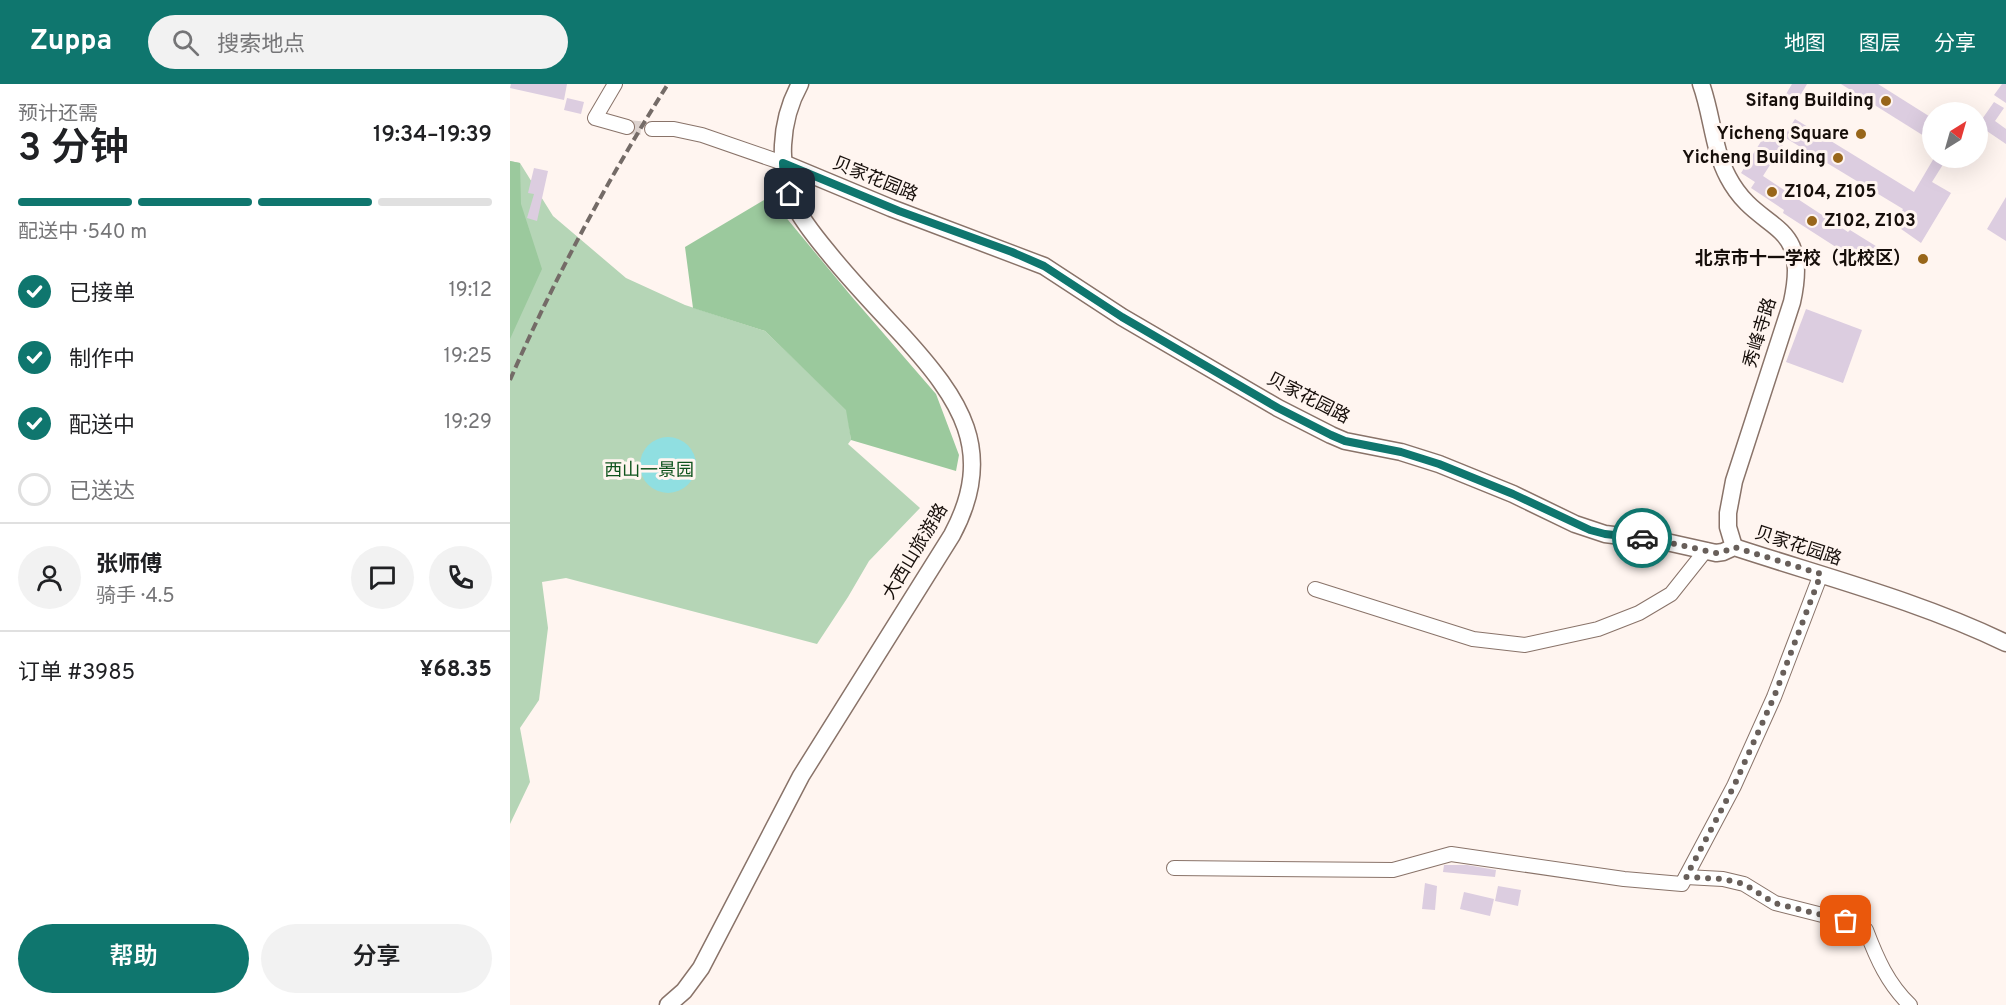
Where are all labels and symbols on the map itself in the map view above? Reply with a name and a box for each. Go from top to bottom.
place label: Sifang Building [1746,90,1874,113]
marker: Sifang Building [1879,94,1893,108]
north arrow [1922,102,1988,168]
place label: Yicheng Square [1716,123,1849,146]
marker: Yicheng Square [1854,127,1868,141]
place label: Yicheng Building [1682,147,1826,170]
marker: Yicheng Building [1831,151,1845,165]
street label: 贝家花园路 [829,152,921,208]
pin [764,168,815,219]
place label: Z104, Z105 [1784,181,1877,204]
marker: Z104, Z105 [1765,185,1779,199]
place label: Z102, Z103 [1824,210,1916,233]
marker: Z102, Z103 [1805,214,1819,228]
place label: 北京市十一学校（北校区） [1695,248,1911,271]
marker: 北京市十一学校（北校区） [1916,252,1930,266]
street label: 秀峰寺路 [1739,295,1783,371]
street label: 贝家花园路 [1263,368,1353,430]
park label: 西山一景园 [604,460,694,483]
street label: 大西山旅游路 [878,500,954,604]
courier [1612,508,1672,568]
street label: 贝家花园路 [1752,522,1844,572]
pin [1820,895,1871,946]

